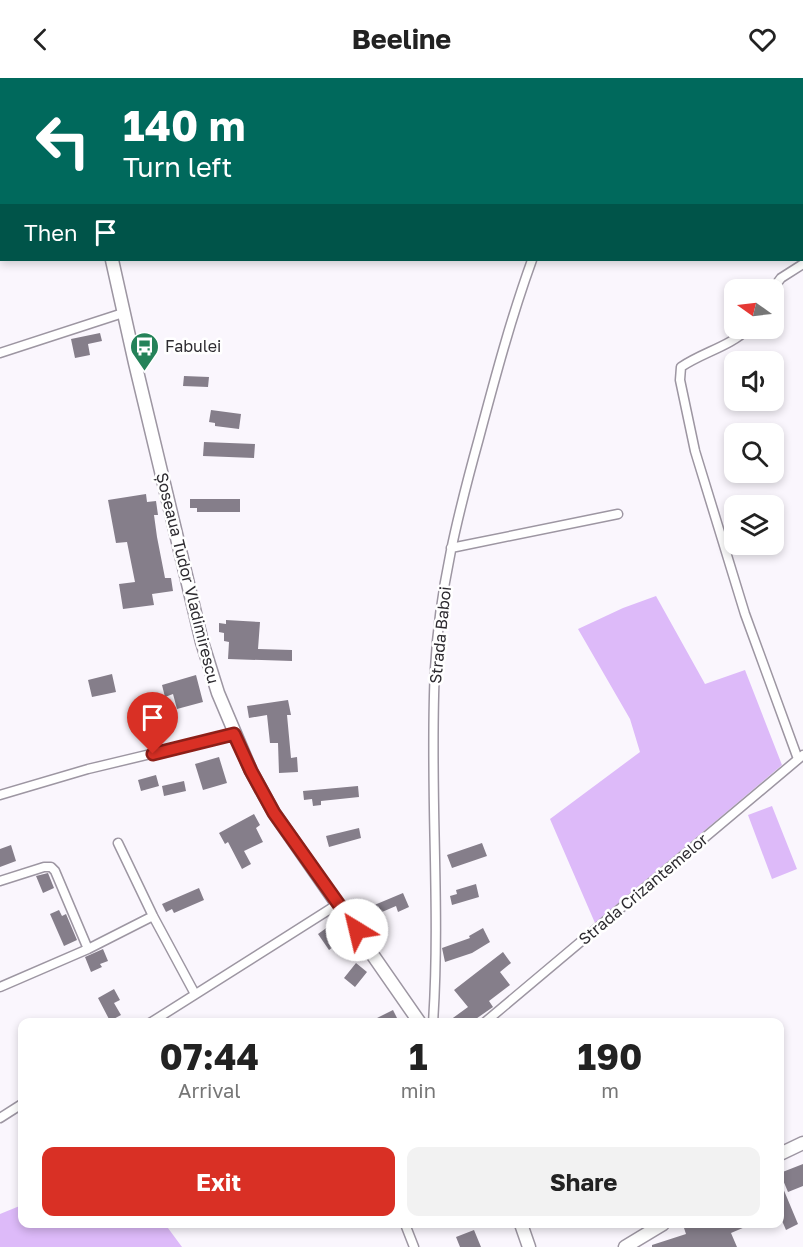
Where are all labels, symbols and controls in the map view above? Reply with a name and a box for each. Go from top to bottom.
icon: back [24,23,57,56]
text: Beeline [352,23,451,55]
icon: heart [746,23,779,56]
text: 140 m [123,100,245,150]
icon: left [24,102,102,180]
text: Turn left [123,151,232,183]
icon: arrive [89,216,122,249]
text: Then [24,219,77,246]
north arrow [724,279,784,339]
map controls [724,279,784,555]
bus stop icon: Fabulei [128,330,160,372]
place label: Fabulei [165,336,221,356]
button: sound [724,351,784,411]
button: search [724,423,784,483]
street label: Șoseaua Tudor Vladimirescu [152,470,224,686]
button: layers [724,495,784,555]
street label: Strada Baboi [425,585,455,685]
pin [127,692,178,754]
icon: arrive [136,701,169,734]
street label: Strada Crizantemelor [574,829,712,949]
position arrow [325,898,389,962]
text: 07:44 [160,1035,259,1078]
text: 1 [409,1035,428,1078]
text: 190 [578,1035,642,1078]
text: Arrival [178,1078,241,1102]
text: min [401,1078,436,1102]
text: m [601,1078,619,1102]
button: Exit [42,1147,395,1216]
button: Share [407,1147,760,1216]

